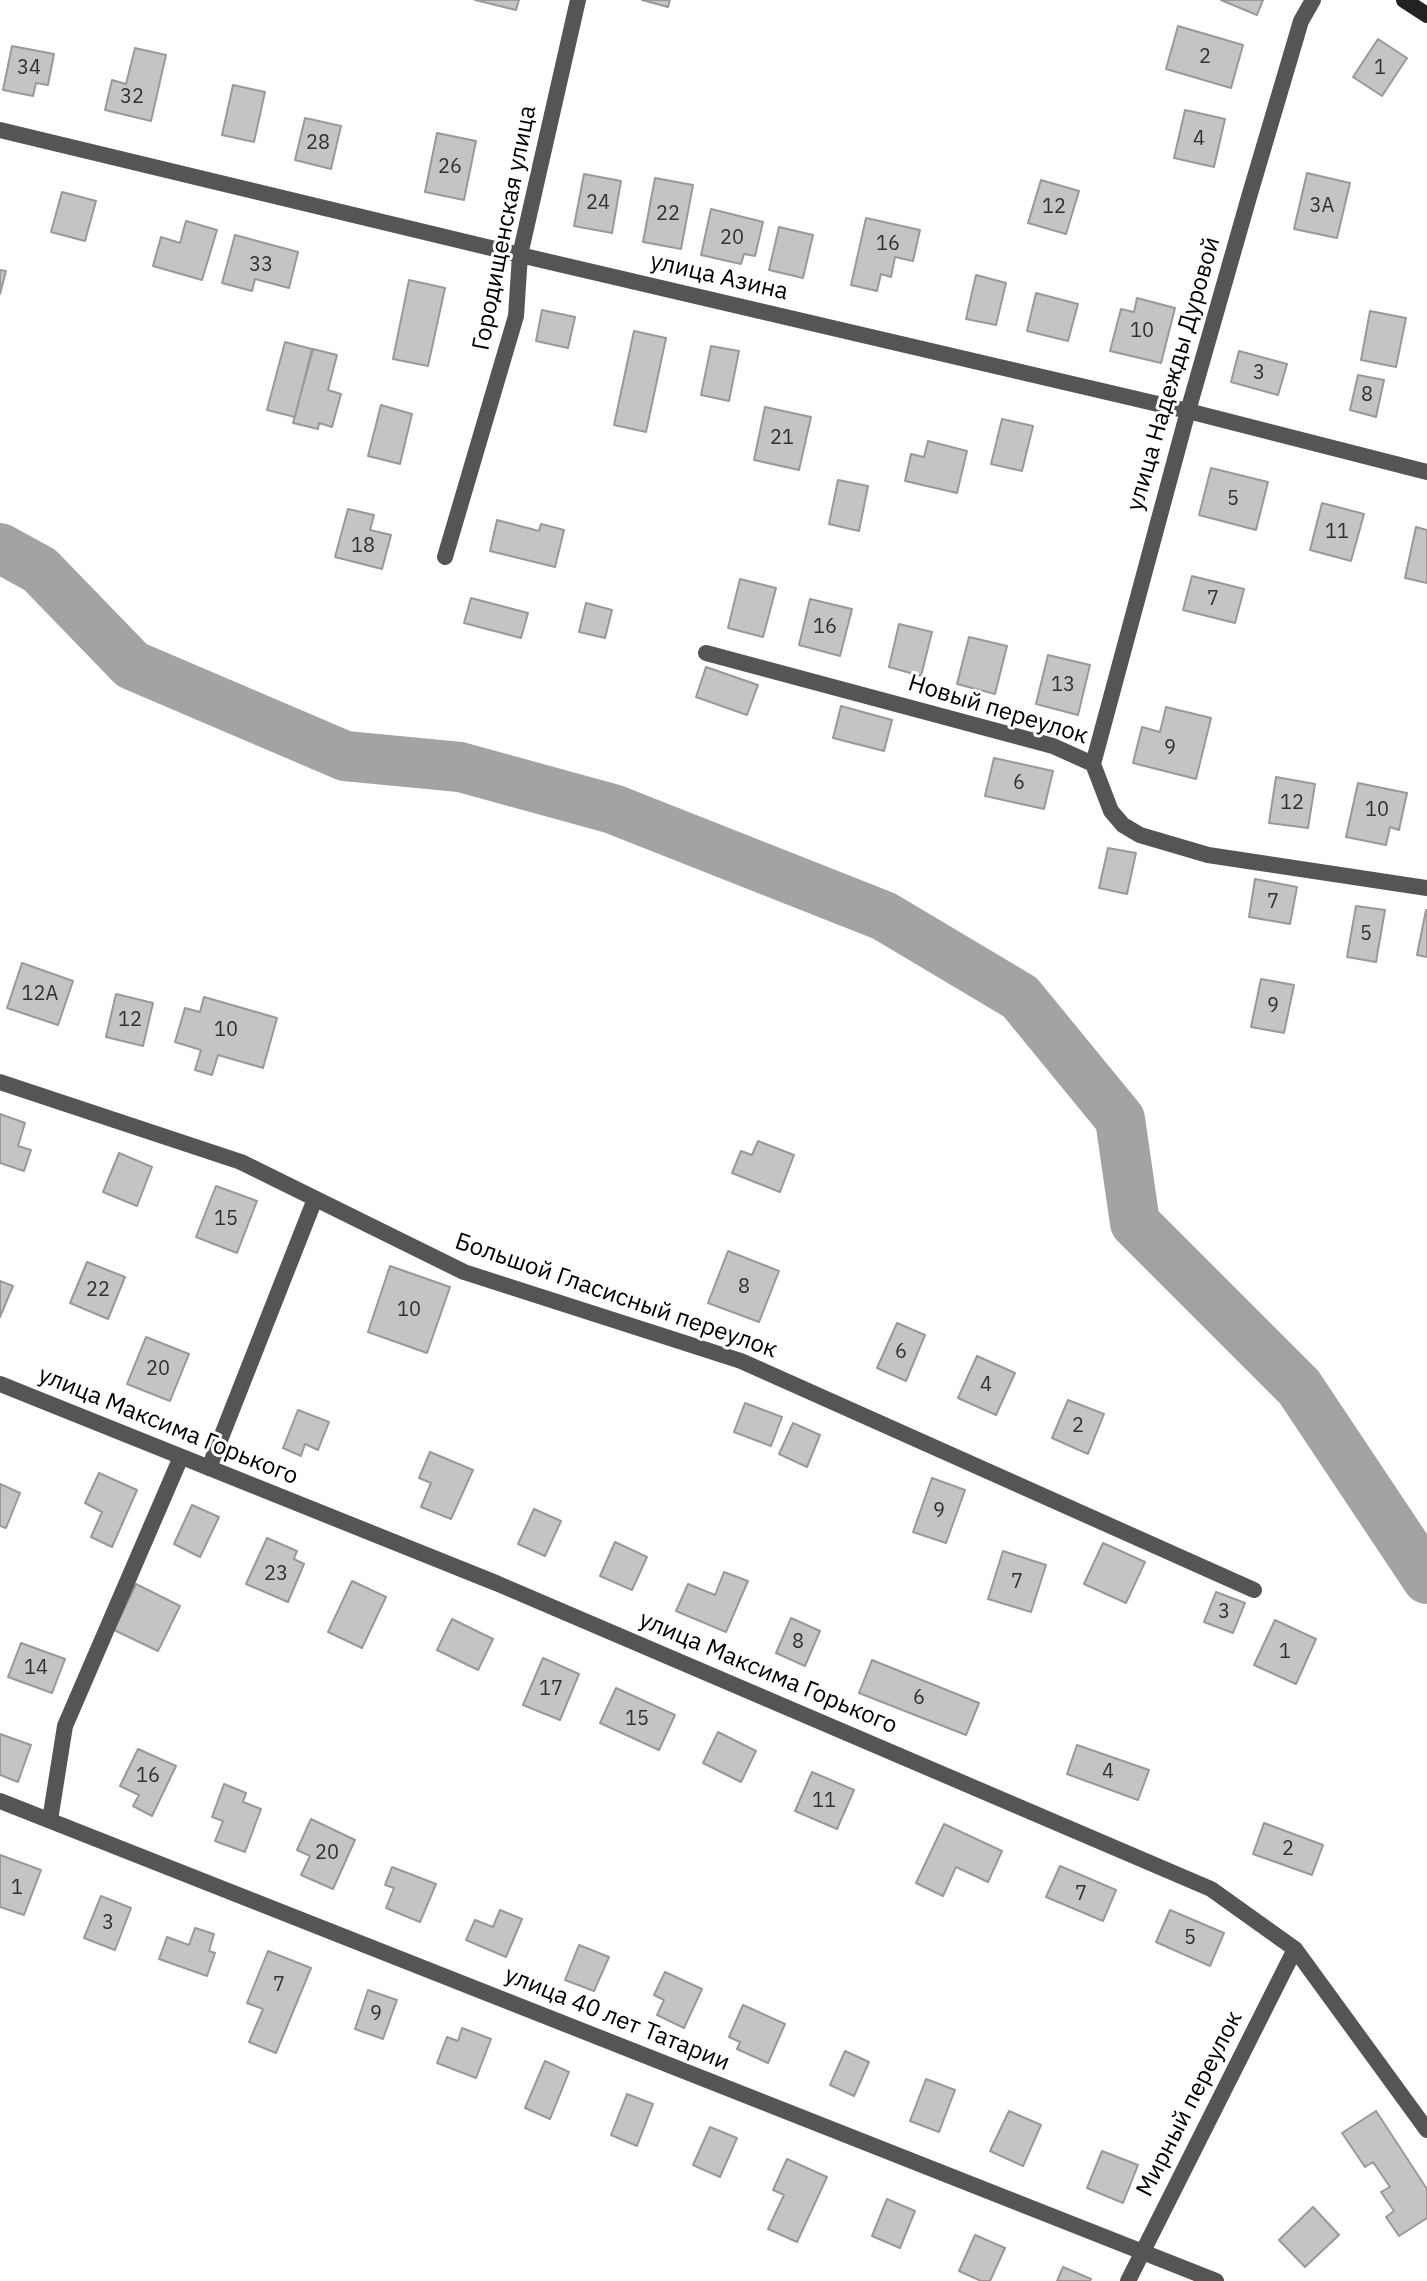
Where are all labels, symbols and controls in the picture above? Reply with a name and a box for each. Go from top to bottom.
house number: 2 [1199,45,1211,69]
house number: 34 [17,56,41,80]
house number: 1 [1374,56,1386,80]
house number: 32 [120,85,144,109]
street label: Городищенская улица [467,103,543,353]
house number: 4 [1193,127,1205,151]
house number: 28 [306,131,330,155]
house number: 26 [438,155,462,179]
house number: 24 [586,191,610,215]
house number: 3А [1310,194,1334,218]
house number: 12 [1042,195,1066,219]
house number: 22 [656,202,680,226]
house number: 20 [720,226,744,250]
house number: 16 [876,232,900,256]
street label: улица Надежды Дуровой [1121,234,1227,514]
street label: улица Азина [647,247,791,307]
house number: 33 [249,253,273,277]
house number: 10 [1130,319,1154,343]
house number: 3 [1253,361,1265,385]
house number: 8 [1361,383,1373,407]
house number: 21 [770,426,794,450]
house number: 5 [1227,487,1239,511]
house number: 11 [1325,520,1349,544]
house number: 18 [351,534,375,558]
house number: 7 [1207,587,1219,611]
house number: 16 [813,615,837,639]
street label: Новый переулок [905,669,1091,751]
house number: 13 [1051,673,1075,697]
house number: 9 [1164,736,1176,760]
house number: 6 [1013,771,1025,795]
house number: 12 [1280,791,1304,815]
house number: 10 [1365,798,1389,822]
house number: 7 [1267,890,1279,914]
house number: 5 [1360,922,1372,946]
house number: 12А [22,982,58,1006]
house number: 9 [1267,994,1279,1018]
house number: 12 [118,1008,142,1032]
house number: 10 [214,1018,238,1042]
house number: 15 [214,1207,238,1231]
street label: Большой Гласисный переулок [451,1227,781,1365]
house number: 8 [738,1275,750,1299]
house number: 22 [86,1278,110,1302]
house number: 10 [397,1298,421,1322]
house number: 6 [895,1340,907,1364]
house number: 20 [146,1357,170,1381]
street label: улица Максима Горького [34,1361,302,1491]
house number: 4 [980,1373,992,1397]
house number: 2 [1072,1414,1084,1438]
house number: 9 [933,1499,945,1523]
house number: 23 [264,1562,288,1586]
house number: 7 [1011,1570,1023,1594]
house number: 3 [1218,1600,1230,1624]
street label: улица Максима Горького [635,1605,901,1741]
house number: 8 [792,1630,804,1654]
house number: 1 [1279,1640,1291,1664]
house number: 14 [24,1656,48,1680]
house number: 17 [539,1677,563,1701]
house number: 6 [913,1686,925,1710]
house number: 15 [625,1707,649,1731]
house number: 4 [1102,1760,1114,1784]
house number: 16 [136,1764,160,1788]
house number: 11 [812,1789,836,1813]
house number: 2 [1282,1837,1294,1861]
house number: 20 [315,1841,339,1865]
house number: 1 [11,1876,23,1900]
house number: 7 [1075,1882,1087,1906]
house number: 3 [102,1911,114,1935]
house number: 5 [1184,1926,1196,1950]
street label: улица 40 лет Татарии [500,1961,734,2077]
house number: 7 [273,1973,285,1997]
house number: 9 [370,2002,382,2026]
street label: Мирный переулок [1131,2006,1249,2202]

